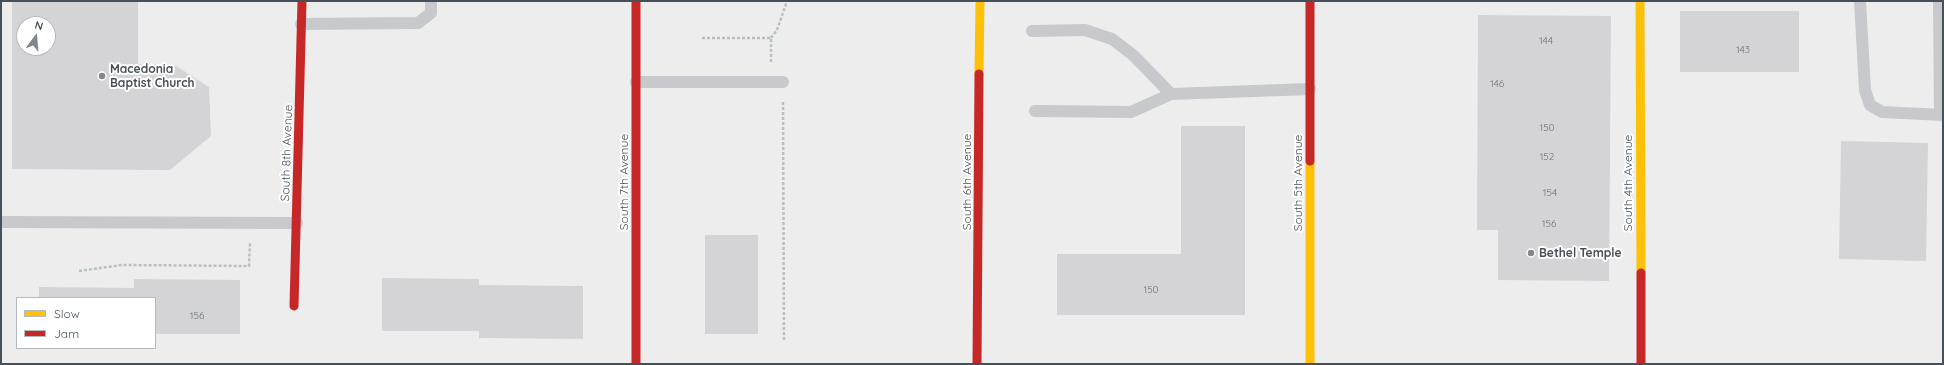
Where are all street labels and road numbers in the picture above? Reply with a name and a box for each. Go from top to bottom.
street label: South 8th Avenue [278,104,296,202]
street label: South 7th Avenue [617,134,631,230]
street label: South 6th Avenue [960,134,974,230]
street label: South 5th Avenue [1291,135,1305,231]
street label: South 4th Avenue [1621,135,1635,231]

